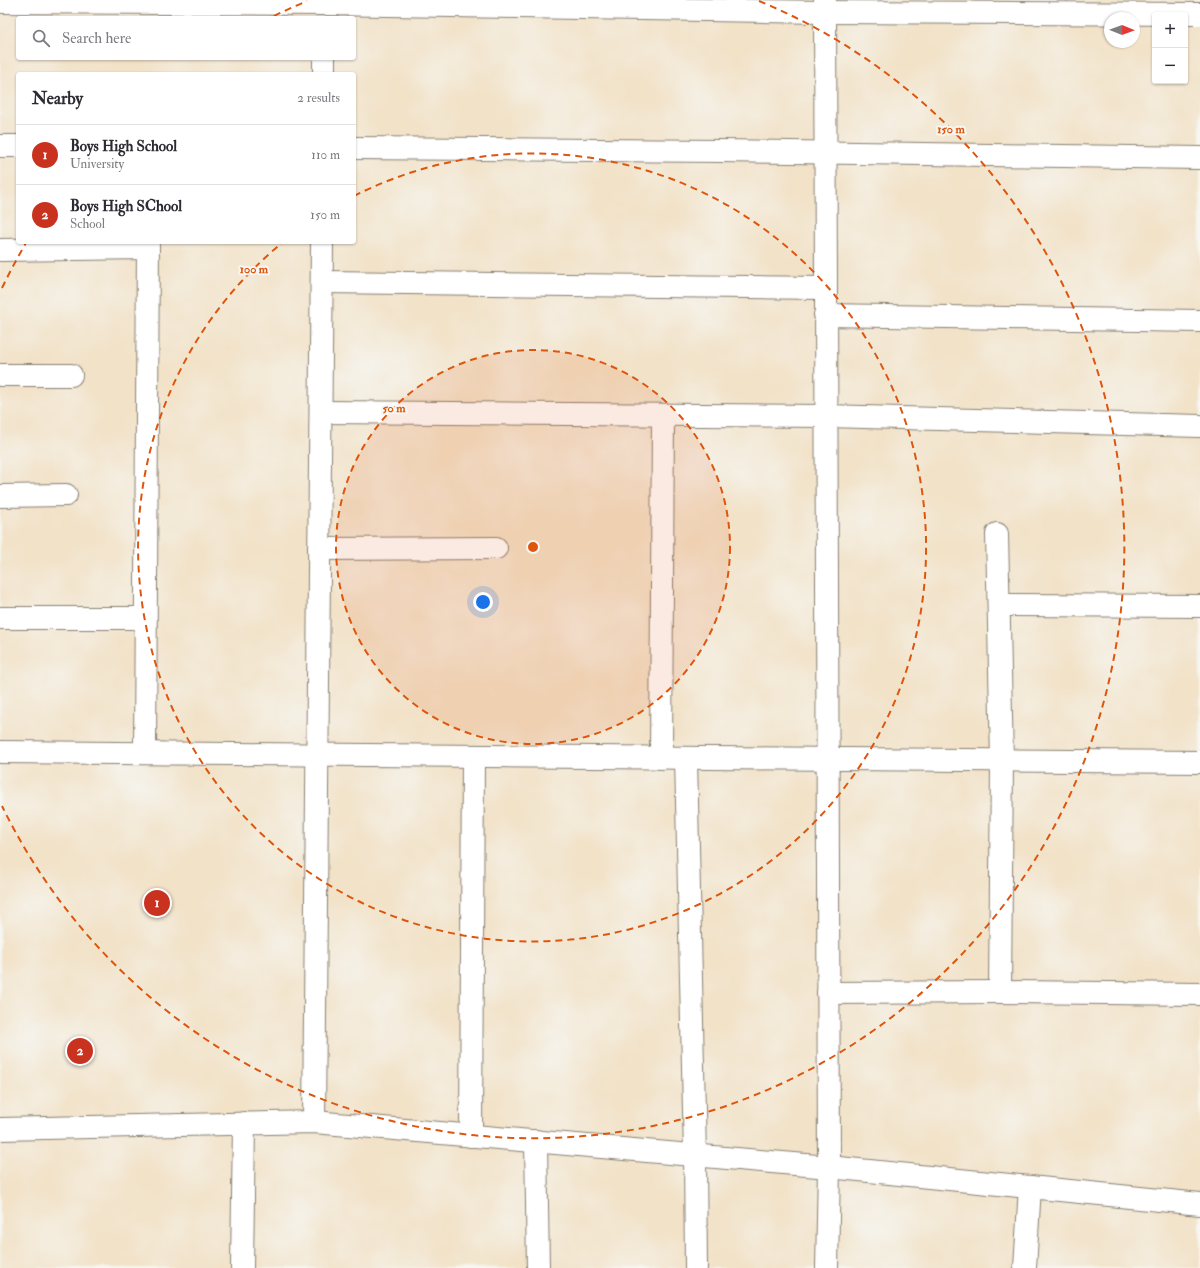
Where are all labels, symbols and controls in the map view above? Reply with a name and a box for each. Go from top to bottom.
north arrow [1104,12,1140,48]
map controls [1152,12,1188,84]
button: + [1152,12,1188,48]
search box [16,16,356,60]
icon: search [30,27,52,49]
text: Search here [62,29,131,48]
button: − [1152,48,1188,84]
text: Nearby [32,88,83,109]
text: 2 results [297,90,340,106]
text: 150 m [937,122,965,137]
text: Boys High School [70,137,177,156]
text: 1 [43,147,47,163]
text: 110 m [311,147,340,163]
text: University [70,156,124,172]
text: Boys High SChool [70,197,182,216]
text: 2 [42,207,48,223]
text: 150 m [310,207,340,223]
text: School [70,216,105,232]
text: 100 m [240,262,269,277]
text: 50 m [382,401,406,416]
centre of rings [526,540,540,554]
your location [473,592,493,612]
pin: 1 [144,888,170,918]
pin: 2 [67,1036,93,1066]

